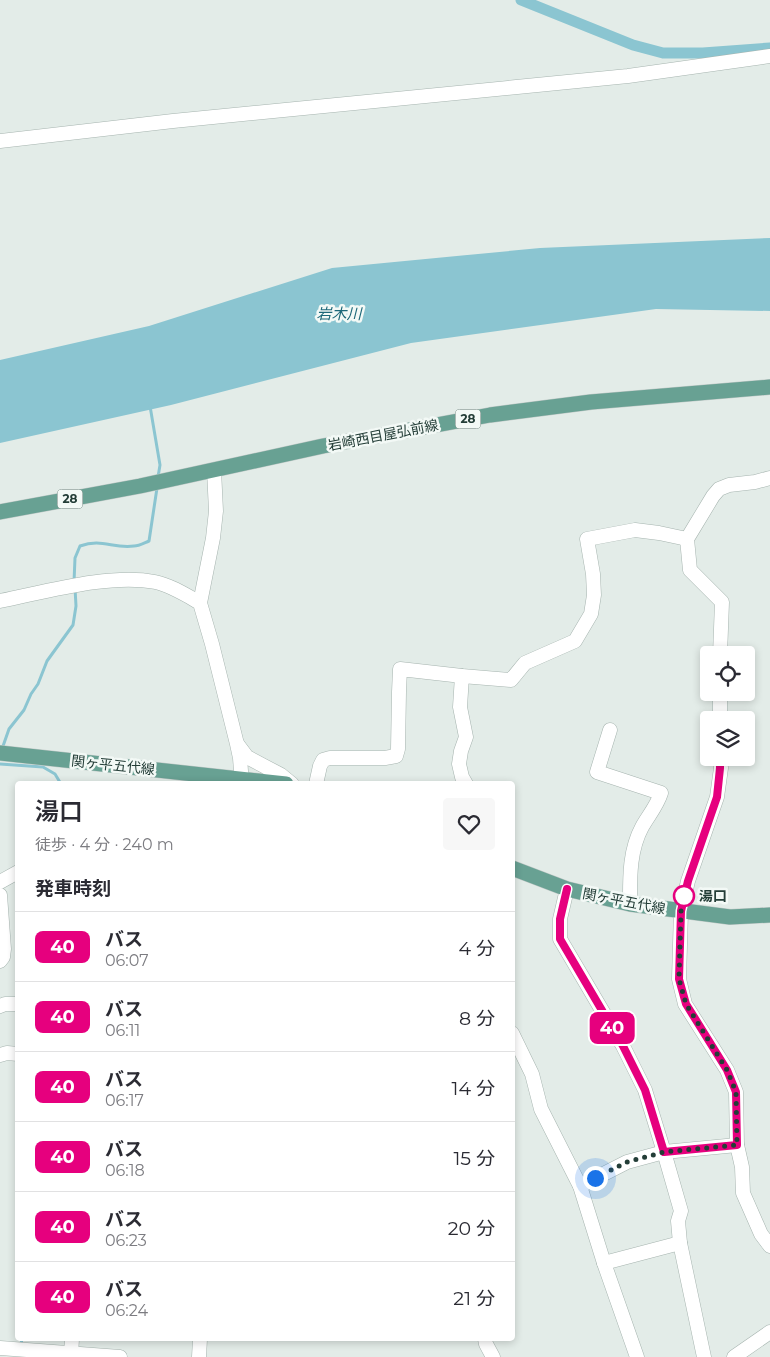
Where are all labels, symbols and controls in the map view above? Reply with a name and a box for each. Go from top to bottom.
water label: 岩木川 [316,304,363,323]
road number: 28 [456,409,480,428]
street label: 岩崎西目屋弘前線 [326,415,440,455]
road number: 28 [58,489,82,508]
map controls [700,646,755,766]
button: locate [700,646,755,701]
button: layers [700,711,755,766]
street label: 関ヶ平五代線 [70,752,156,778]
text: 湯口 [35,797,83,826]
button: heart [443,798,495,850]
text: 徒歩 · 4 分 · 240 m [35,835,174,854]
text: 発車時刻 [35,877,111,900]
street label: 関ヶ平五代線 [581,884,667,918]
marker: 湯口 [673,885,695,907]
place label: 湯口 [699,887,727,905]
text: バス [105,928,143,951]
text: 40 [50,936,75,958]
text: 4 分 [458,937,495,960]
text: 06:07 [105,951,149,970]
text: バス [105,998,143,1021]
text: 40 [50,1006,75,1028]
text: 8 分 [459,1007,495,1030]
line badge: 40 [590,1012,634,1044]
text: 40 [600,1017,624,1039]
text: 06:11 [105,1021,140,1040]
text: バス [105,1068,143,1091]
text: 40 [50,1076,75,1098]
text: 14 分 [452,1077,495,1100]
text: 06:17 [105,1091,144,1110]
text: バス [105,1138,143,1161]
text: 40 [50,1146,75,1168]
text: 15 分 [453,1147,495,1170]
text: 06:18 [105,1161,145,1180]
your location [583,1166,608,1191]
text: バス [105,1208,143,1231]
text: 40 [50,1216,75,1238]
text: 20 分 [448,1217,495,1240]
text: 06:23 [105,1231,147,1250]
text: バス [105,1278,143,1301]
text: 40 [50,1286,75,1308]
text: 21 分 [453,1287,495,1310]
text: 06:24 [105,1301,148,1320]

